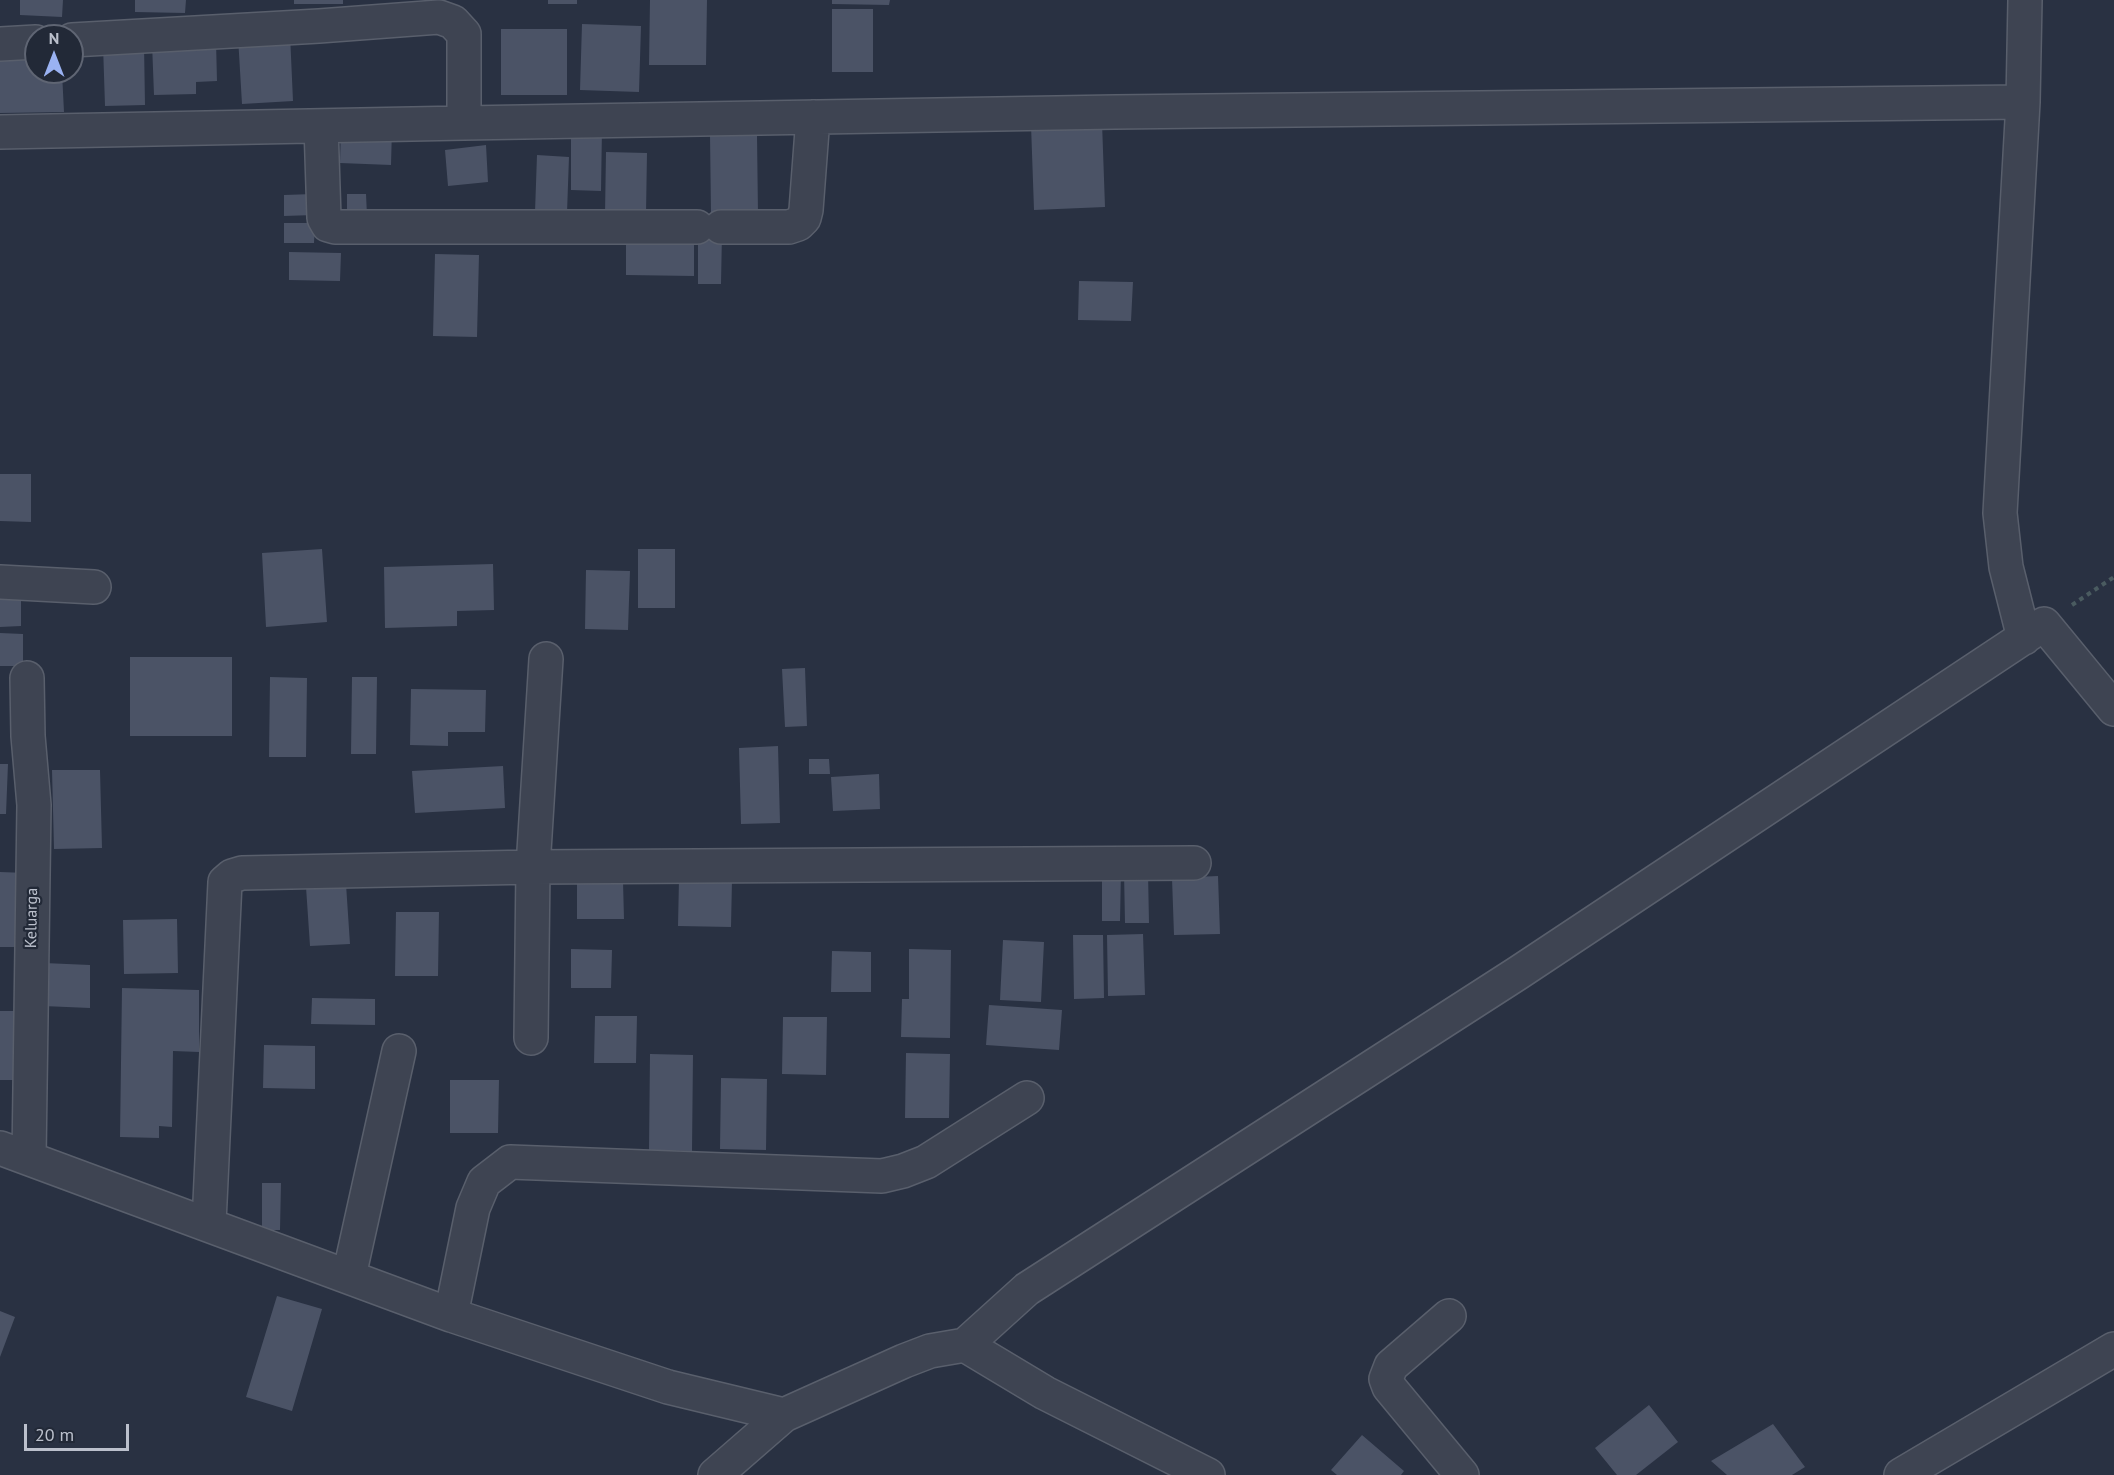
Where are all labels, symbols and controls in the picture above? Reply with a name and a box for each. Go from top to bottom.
north arrow [24,24,84,84]
text: N [49,28,59,48]
street label: Keluarga [22,888,42,948]
scale bar [27,1412,132,1450]
text: 20 m [35,1423,74,1446]

